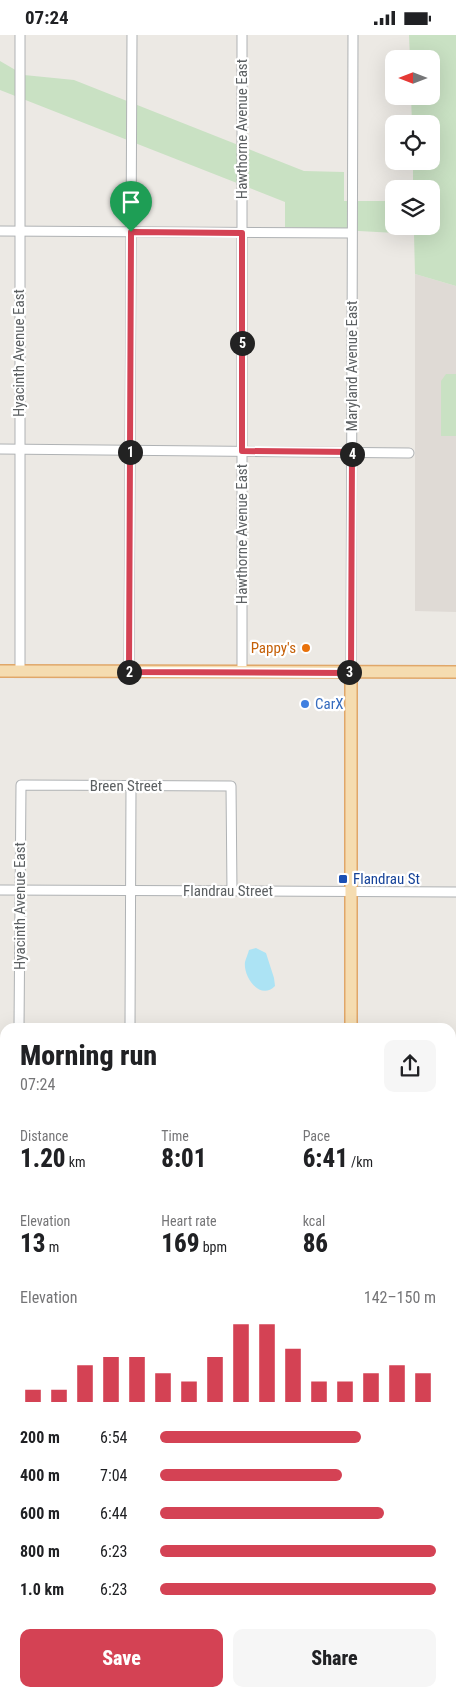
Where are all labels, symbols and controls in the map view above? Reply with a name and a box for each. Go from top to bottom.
text: 07:24 [25,6,69,29]
north arrow [385,50,440,105]
map controls [385,50,440,235]
street label: Hawthorne Avenue East [233,59,251,199]
button: locate [385,115,440,170]
button: layers [385,180,440,235]
pin [110,181,152,232]
icon: arrive [117,188,145,216]
street label: Hyacinth Avenue East [10,289,28,417]
street label: Maryland Avenue East [343,301,361,431]
pin: 5 [230,331,254,355]
text: 5 [239,335,246,351]
pin: 1 [118,439,142,465]
pin: 4 [340,441,364,467]
text: 1 [127,444,134,460]
text: 4 [349,446,356,462]
street label: Hawthorne Avenue East [233,464,251,604]
place label: Pappy's [251,639,296,657]
marker: Pappy's [300,642,312,654]
pin: 2 [116,659,142,685]
pin: 3 [336,659,362,685]
text: 2 [126,664,133,680]
text: 3 [346,664,353,680]
place label: CarX [315,695,344,713]
marker: CarX [299,698,311,710]
street label: Breen Street [90,777,162,795]
street label: Hyacinth Avenue East [11,842,29,970]
place label: Flandrau St [353,870,420,888]
marker: Flandrau St [337,873,349,885]
street label: Flandrau Street [183,882,273,900]
text: Morning run [20,1039,157,1072]
button: share [384,1040,436,1092]
text: 07:24 [20,1075,55,1094]
text: Distance [20,1128,68,1144]
text: Time [161,1128,189,1144]
text: Pace [303,1128,330,1144]
text: 1.20 [20,1144,66,1173]
text: 8:01 [161,1144,207,1173]
text: 6:41 [303,1144,348,1173]
text: km [66,1154,86,1170]
text: /km [348,1154,373,1170]
text: Elevation [20,1213,70,1229]
text: Heart rate [161,1213,217,1229]
text: kcal [303,1213,325,1229]
text: 13 [20,1229,45,1258]
text: 169 [161,1229,199,1258]
text: 86 [303,1229,328,1258]
text: m [45,1239,59,1255]
text: bpm [199,1239,227,1255]
text: Elevation [20,1288,78,1307]
text: 142–150 m [364,1288,436,1307]
text: 200 m [20,1428,60,1447]
text: 6:54 [100,1428,127,1447]
text: 400 m [20,1466,60,1485]
text: 7:04 [100,1466,127,1485]
text: 600 m [20,1504,60,1523]
text: 6:44 [100,1504,127,1523]
text: 800 m [20,1542,60,1561]
text: 6:23 [100,1542,127,1561]
text: 1.0 km [20,1580,64,1599]
text: 6:23 [100,1580,127,1599]
button: Save [20,1629,223,1687]
button: Share [233,1629,436,1687]

